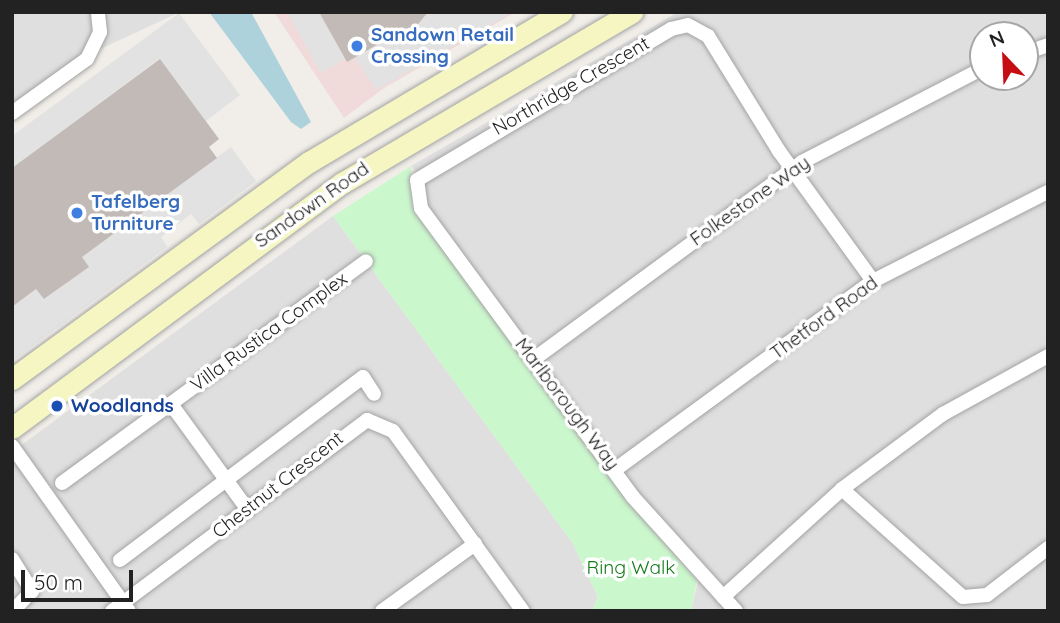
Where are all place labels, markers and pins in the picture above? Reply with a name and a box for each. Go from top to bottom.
place label: Sandown Retail Crossing [371,24,514,68]
marker: Sandown Retail Crossing [349,38,365,54]
place label: Tafelberg Turniture [91,191,180,235]
marker: Tafelberg Turniture [69,205,85,221]
place label: Woodlands [71,395,174,417]
marker: Woodlands [49,398,65,414]

